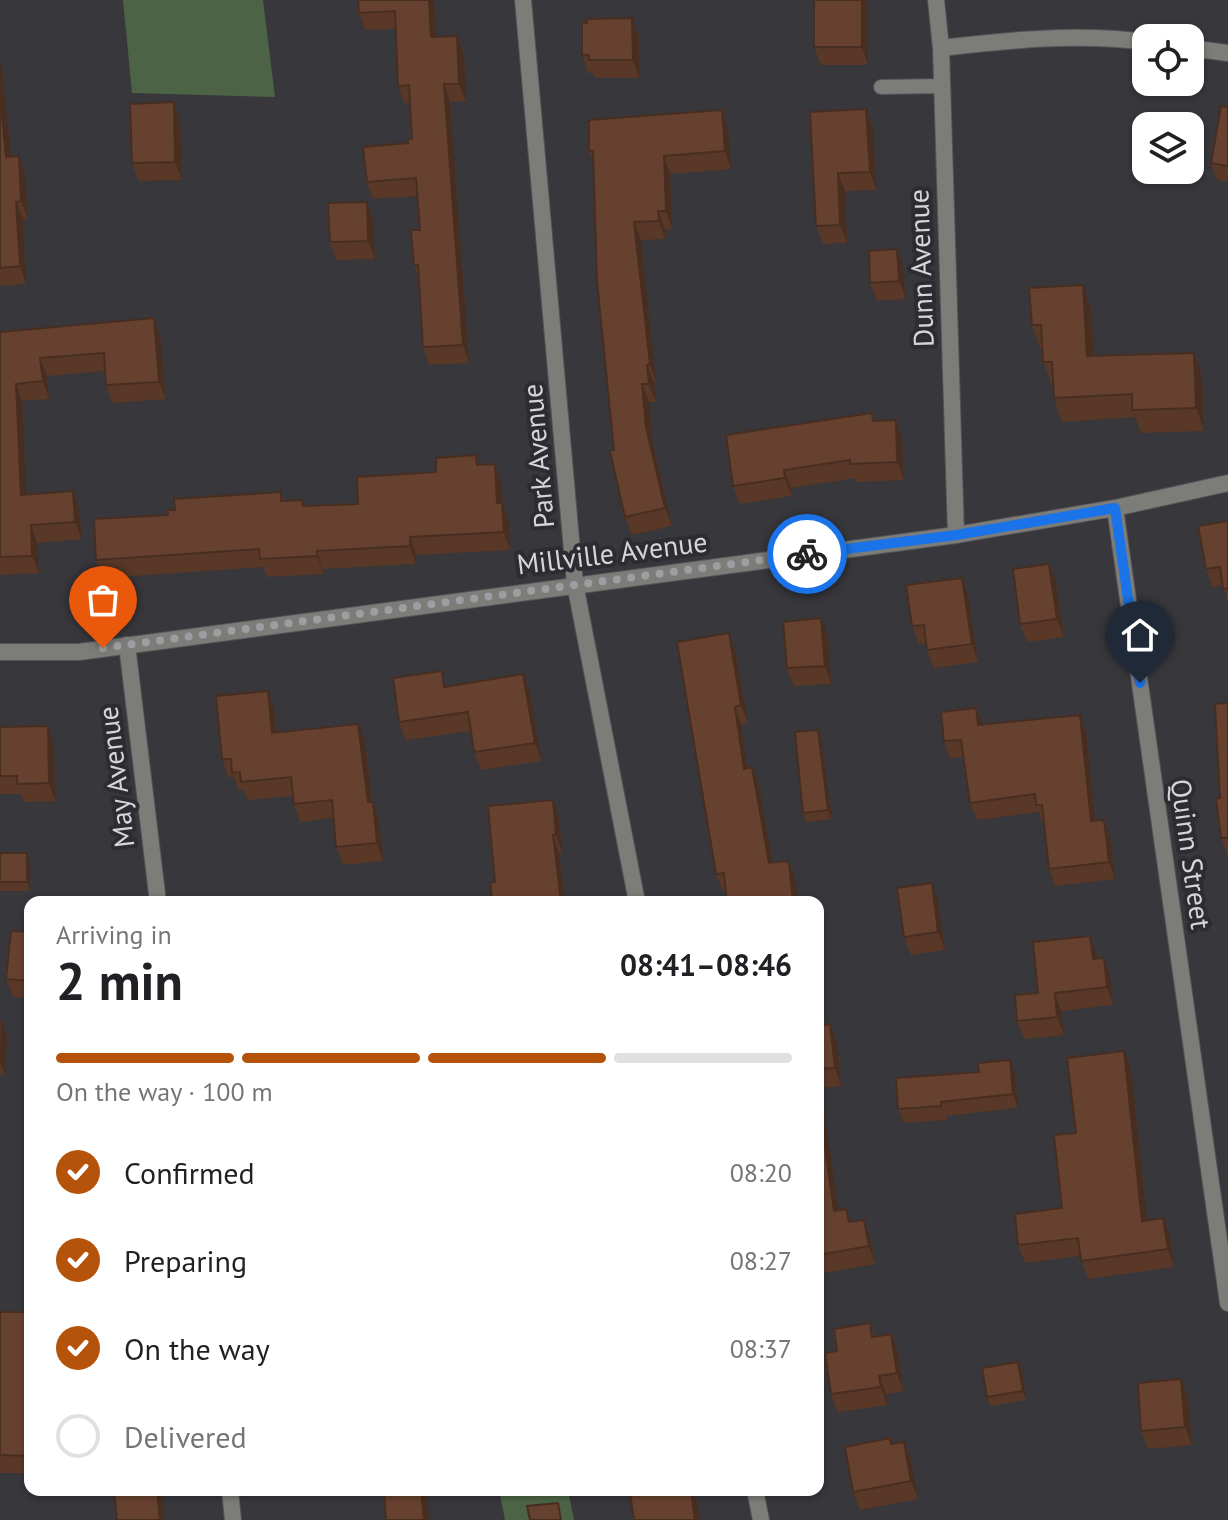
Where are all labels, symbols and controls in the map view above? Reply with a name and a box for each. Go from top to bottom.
map controls [1132,24,1204,184]
button: locate [1132,24,1204,96]
button: layers [1132,112,1204,184]
street label: Dunn Avenue [899,188,942,348]
street label: Park Avenue [513,382,562,530]
courier [767,514,847,594]
street label: Millville Avenue [515,522,709,583]
icon: bike [785,532,829,576]
pin [69,566,137,648]
icon: bag [81,578,125,622]
pin [1106,601,1174,683]
icon: home [1118,613,1162,657]
street label: May Avenue [88,704,143,850]
street label: Quinn Street [1163,776,1220,932]
text: Arriving in [56,918,172,951]
text: 08:41–08:46 [620,945,792,984]
text: 2 min [56,947,183,1014]
text: On the way · 100 m [56,1075,273,1108]
icon: check [56,1150,100,1194]
text: Confirmed [124,1153,255,1192]
text: 08:20 [730,1156,792,1189]
icon: check [56,1238,100,1282]
text: Preparing [124,1241,247,1280]
text: 08:27 [730,1244,792,1277]
icon: check [56,1326,100,1370]
text: On the way [124,1329,270,1368]
text: 08:37 [730,1332,792,1365]
text: Delivered [124,1417,247,1456]

